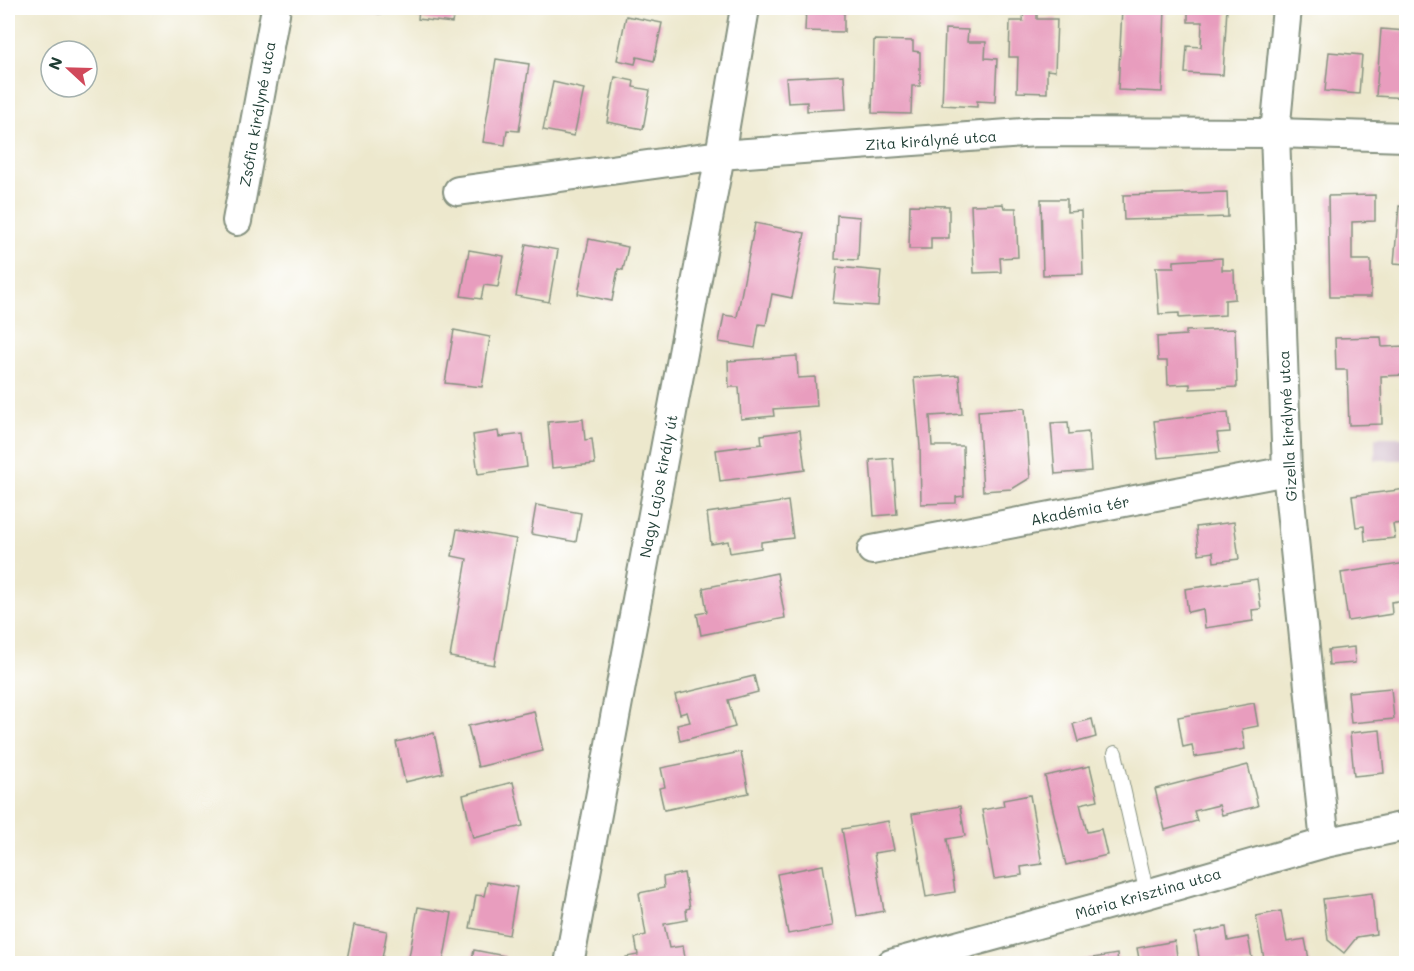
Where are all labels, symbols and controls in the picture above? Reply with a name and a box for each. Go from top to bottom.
north arrow [39,39,99,99]
street label: Zsófia királyné utca [234,40,280,188]
text: N [43,54,67,73]
street label: Zita királyné utca [865,125,997,155]
street label: Gizella királyné utca [1273,350,1301,502]
street label: Nagy Lajos király út [634,413,682,559]
street label: Akadémia tér [1029,491,1131,529]
street label: Mária Krisztina utca [1073,863,1223,923]

